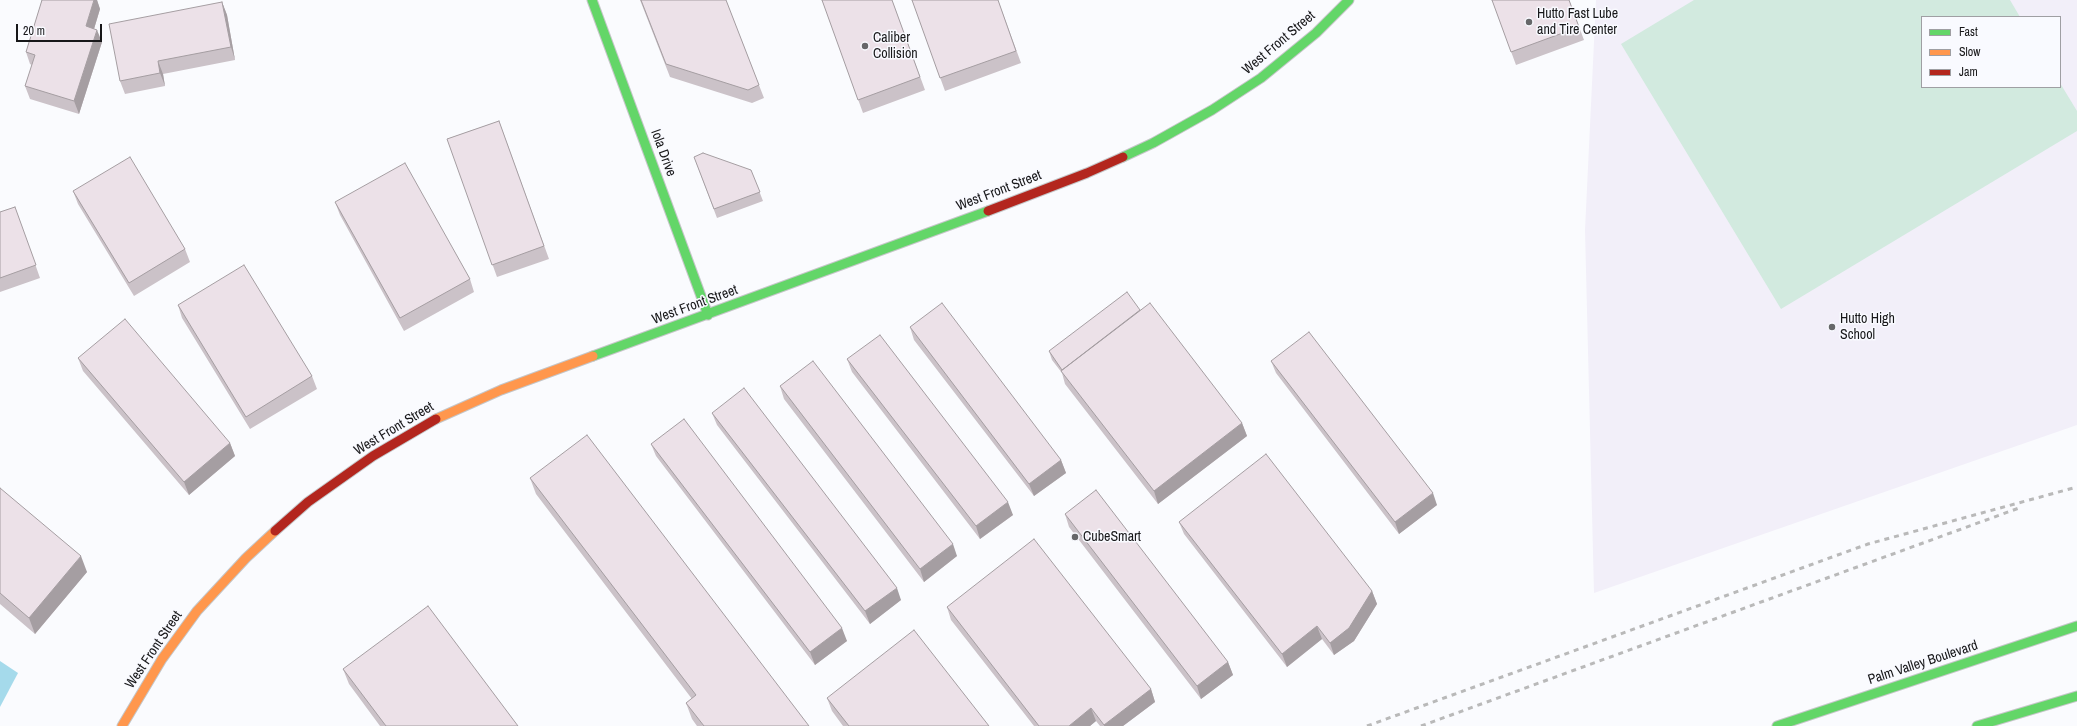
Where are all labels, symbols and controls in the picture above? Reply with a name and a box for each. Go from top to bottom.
place label: Hutto Fast Lube and Tire Center [1537,6,1618,38]
street label: West Front Street [1239,8,1319,78]
scale bar [18,16,104,42]
legend [1921,16,2061,88]
marker: Hutto Fast Lube and Tire Center [1524,17,1534,27]
text: 20 m [23,23,45,39]
text: Fast [1959,24,1978,40]
place label: Caliber Collision [873,30,918,62]
marker: Caliber Collision [860,41,870,51]
text: Slow [1959,44,1980,60]
text: Jam [1959,64,1978,80]
street label: Iola Drive [647,127,679,179]
street label: West Front Street [954,167,1044,215]
street label: West Front Street [650,282,740,328]
place label: Hutto High School [1840,311,1895,344]
marker: Hutto High School [1827,322,1837,332]
street label: West Front Street [351,399,437,459]
place label: CubeSmart [1083,529,1141,545]
marker: CubeSmart [1070,532,1080,542]
street label: West Front Street [122,608,186,692]
street label: Palm Valley Boulevard [1866,637,1980,689]

